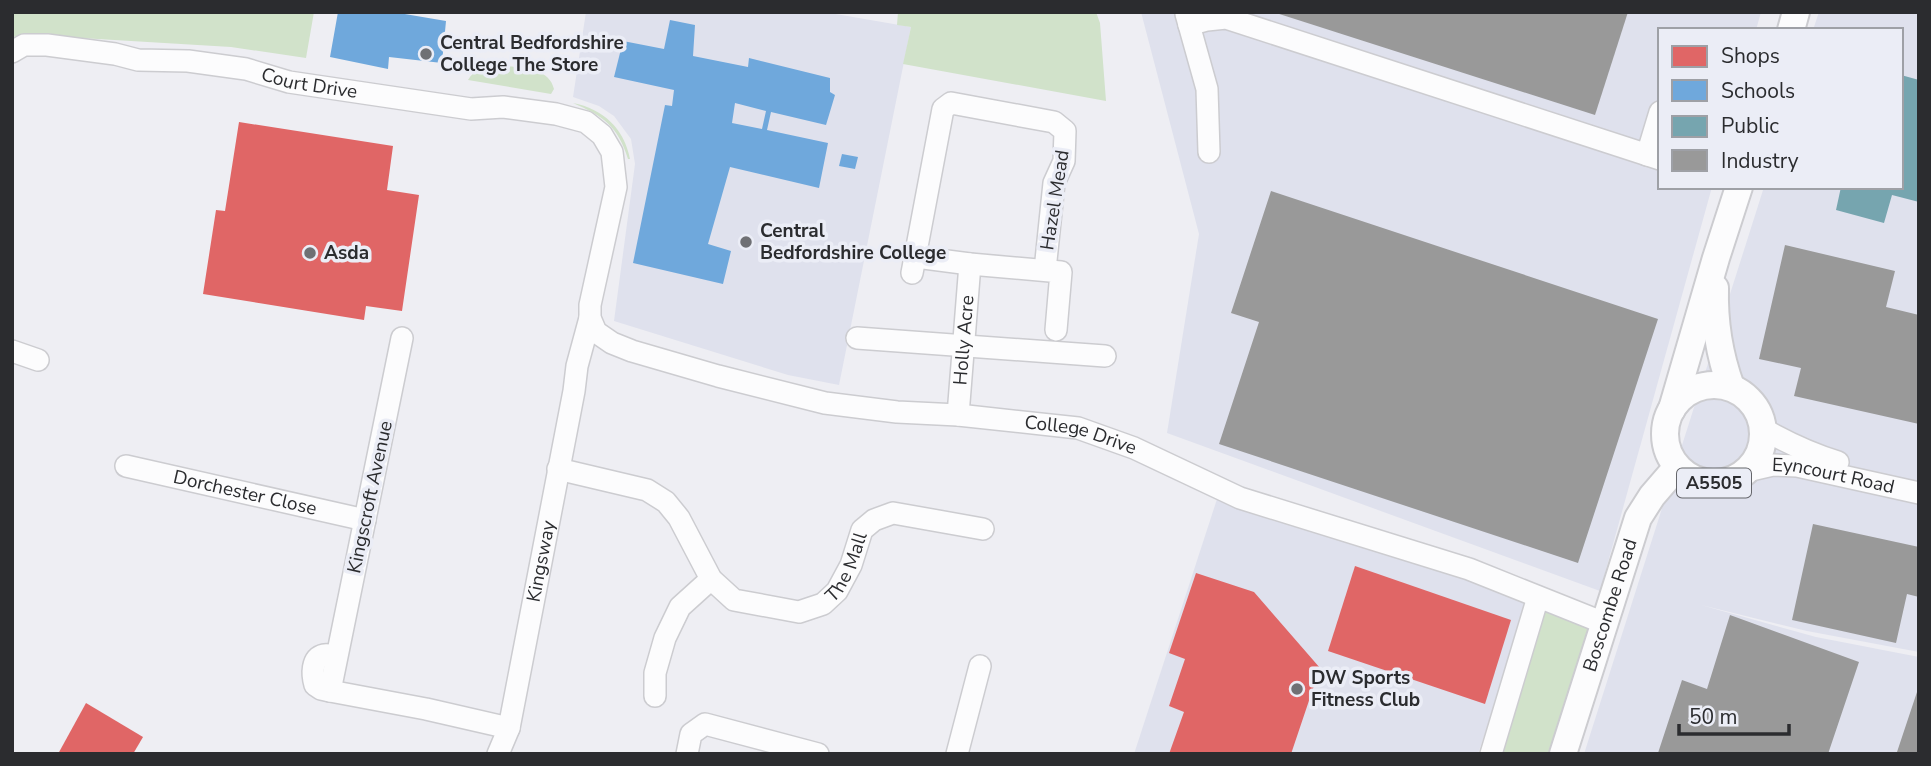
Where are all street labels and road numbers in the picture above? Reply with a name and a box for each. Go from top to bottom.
street label: Court Drive [258,61,359,105]
street label: Hazel Mead [1034,148,1076,252]
street label: Holly Acre [947,294,980,386]
street label: College Drive [1023,409,1140,461]
street label: Kingscroft Avenue [341,418,399,576]
street label: Eyncourt Road [1772,452,1897,500]
street label: Dorchester Close [171,464,319,522]
road number: A5505 [1677,468,1751,498]
street label: Kingsway [521,518,562,604]
street label: The Mall [820,528,874,608]
street label: Boscombe Road [1577,535,1644,675]

